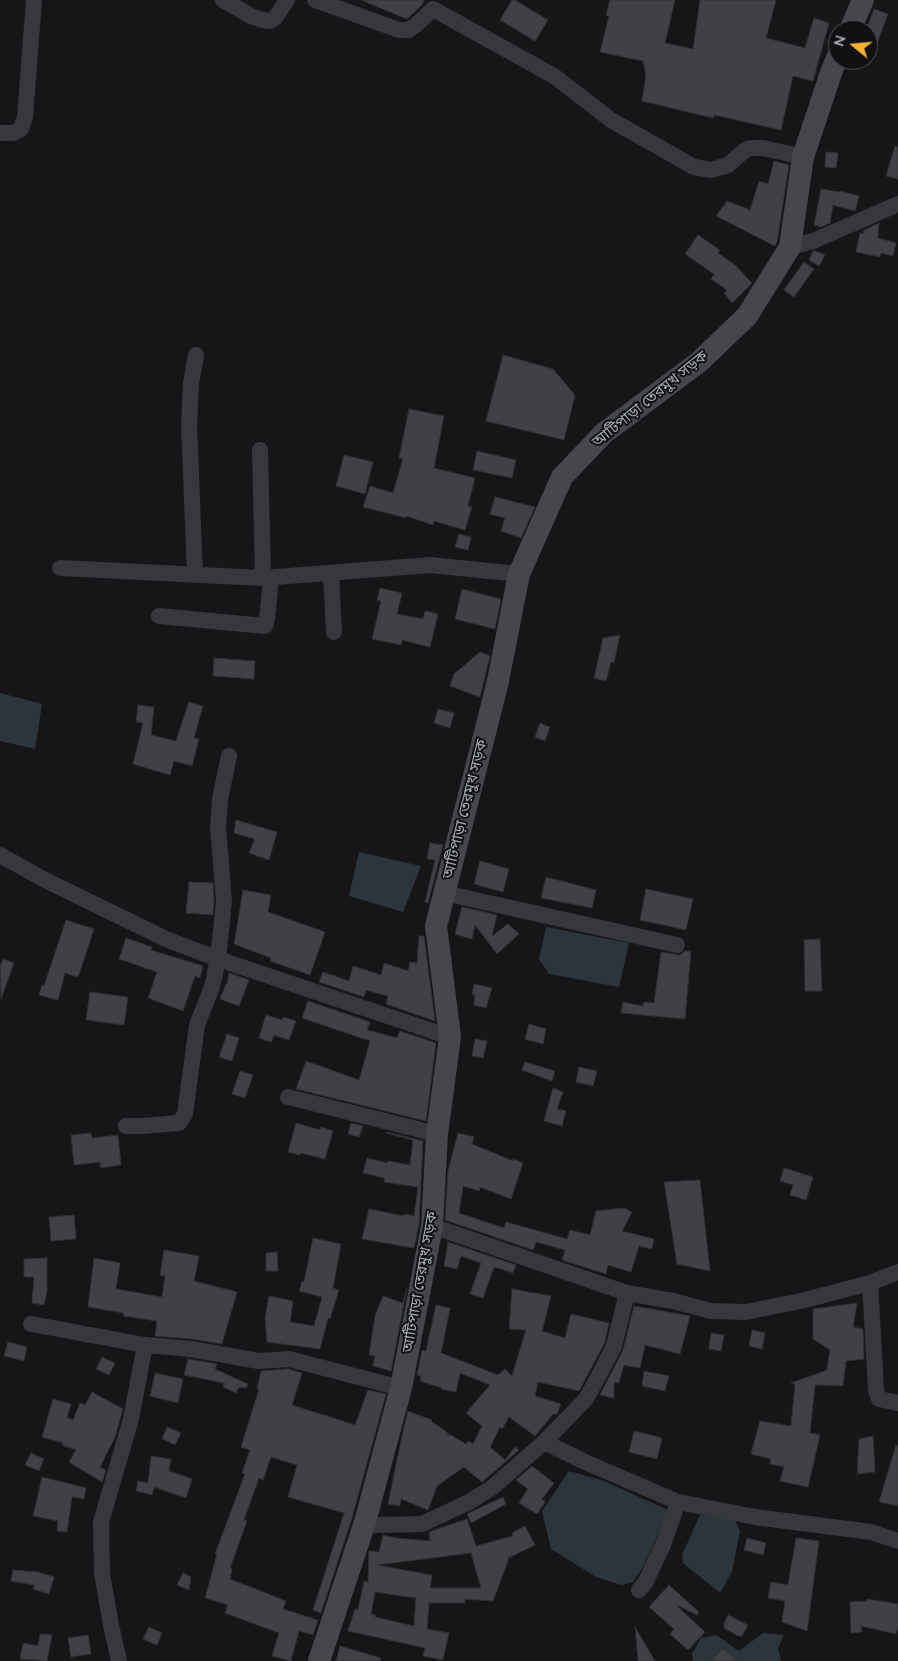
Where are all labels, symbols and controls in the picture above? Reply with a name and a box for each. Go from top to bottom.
north arrow [828,20,878,70]
text: N [829,33,850,49]
street label: আটিপাড়া তেরমুখ সড়ক [589,347,711,451]
street label: আটিপাড়া তেরমুখ সড়ক [439,737,491,881]
street label: আটিপাড়া তেরমুখ সড়ক [399,1210,441,1354]

